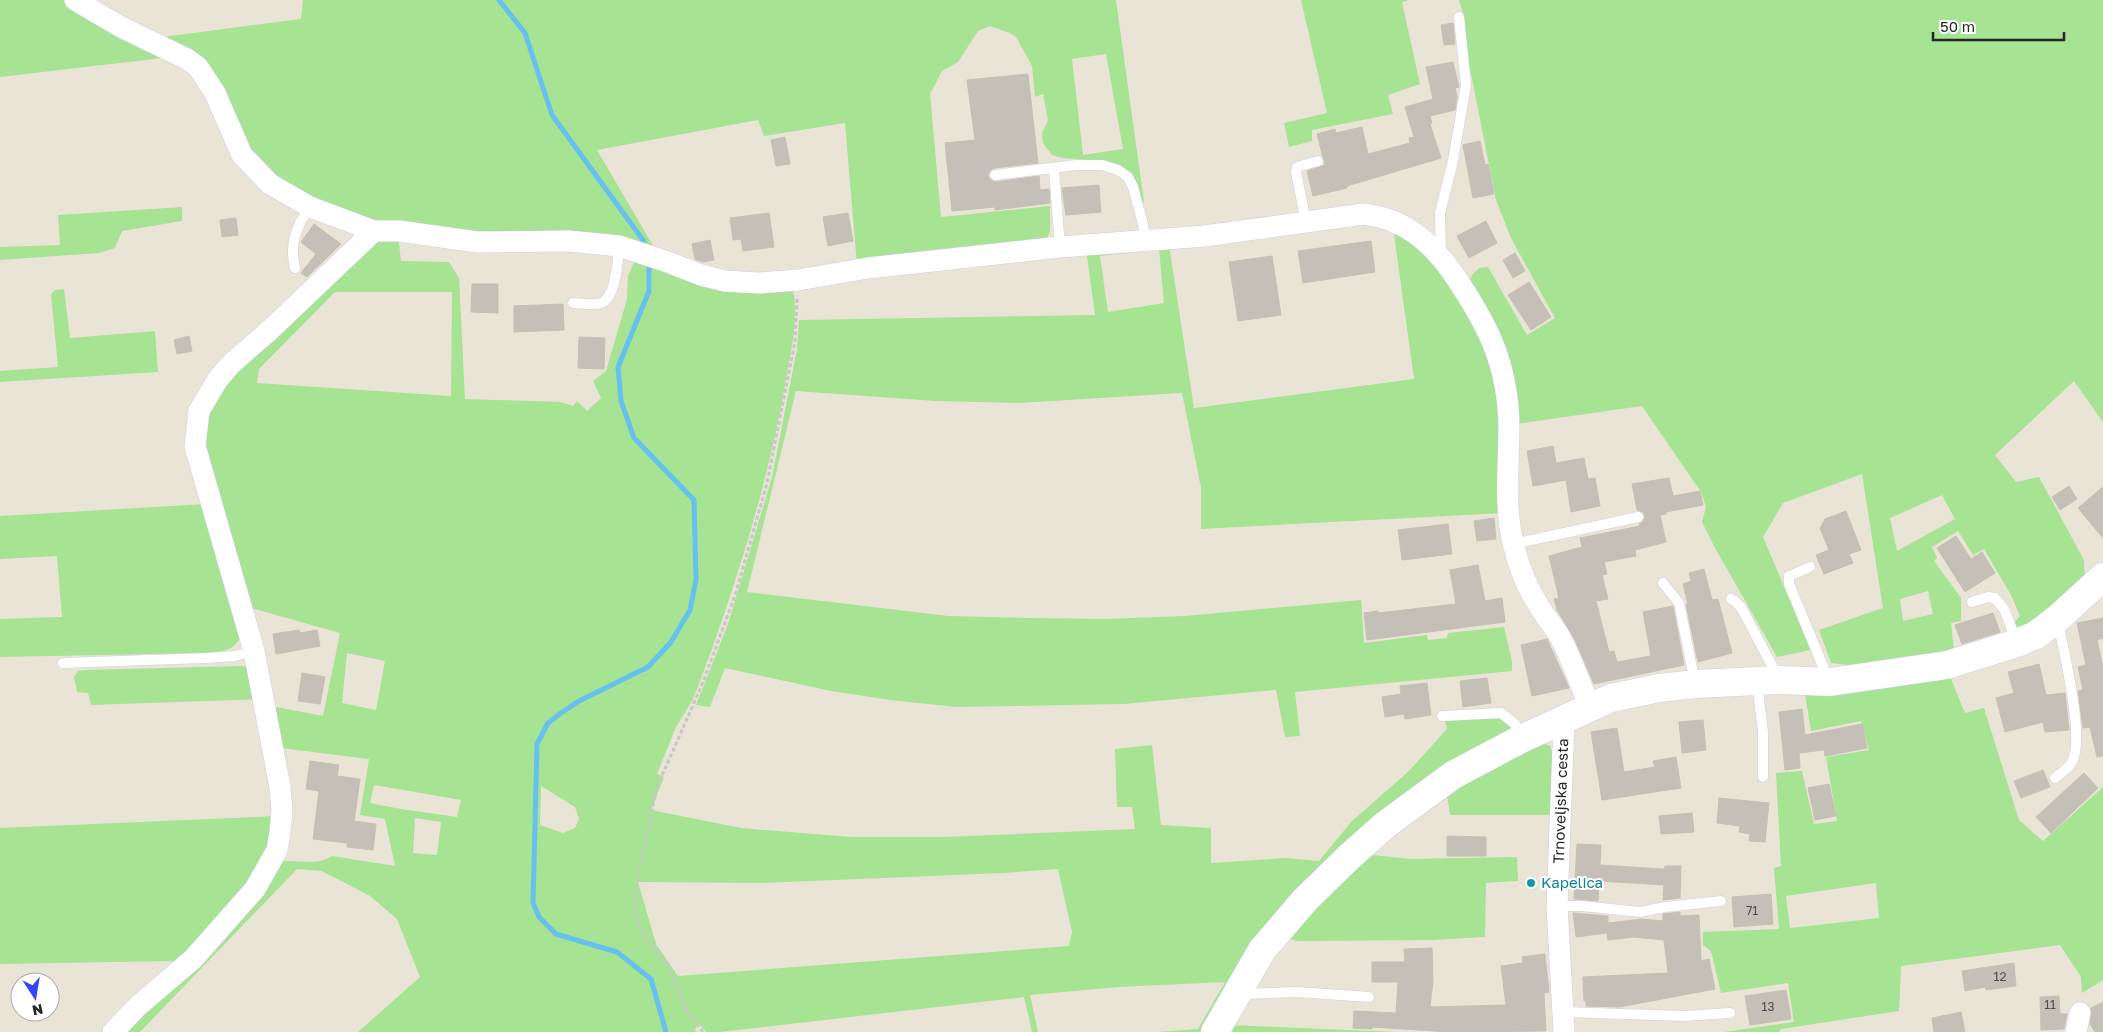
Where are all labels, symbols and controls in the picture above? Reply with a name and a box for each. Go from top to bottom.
scale bar [1933,10,2064,42]
text: 50 m [1940,17,1975,35]
street label: Trnoveljska cesta [1549,738,1571,864]
place label: Kapelica [1541,873,1603,891]
marker: Kapelica [1525,877,1537,889]
house number: 71 [1746,903,1758,918]
house number: 12 [1994,969,2006,984]
north arrow [10,972,60,1022]
house number: 11 [2044,997,2056,1012]
house number: 13 [1762,999,1774,1014]
text: N [31,1001,45,1020]

